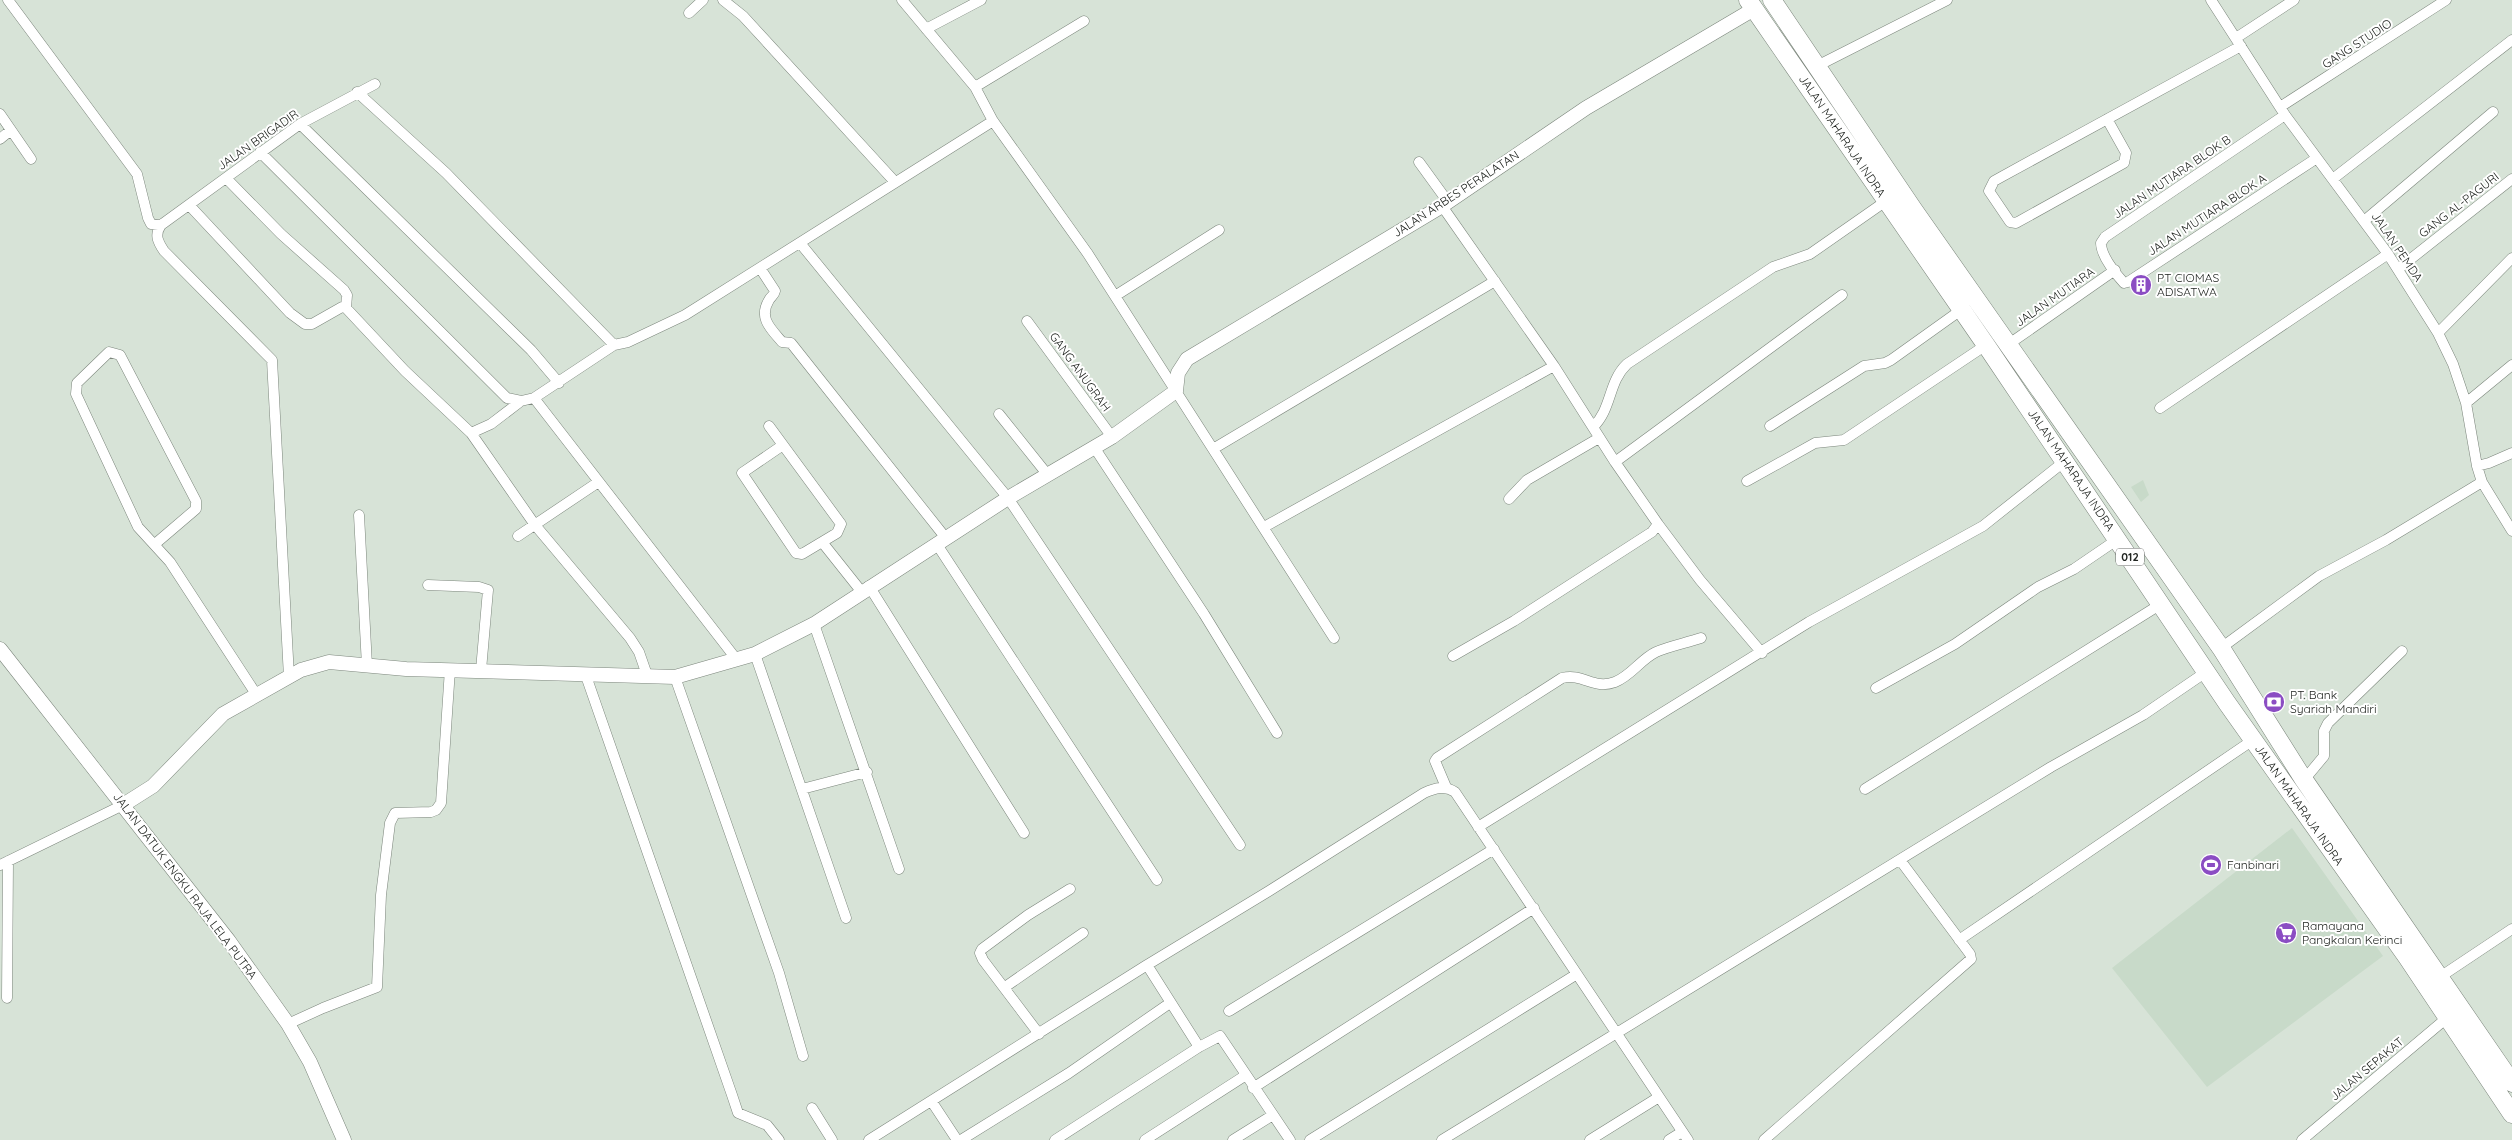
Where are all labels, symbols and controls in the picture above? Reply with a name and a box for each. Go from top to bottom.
street label: GANG STUDIO [2319,16,2394,72]
street label: JALAN MAHARAJA INDRA [1796,72,1889,200]
street label: JALAN BRIGADIR [214,106,301,173]
street label: JALAN MUTIARA BLOK B [2110,132,2234,222]
street label: JALAN ARBES PERALATAN [1390,147,1522,240]
street label: GANG AL-PAGURI [2416,169,2502,241]
street label: JALAN MUTIARA BLOK A [2145,170,2269,259]
street label: JALAN PEMDA [2369,209,2426,285]
street label: JALAN MUTIARA [2012,264,2097,329]
place label: PT CIOMAS ADISATWA [2157,270,2219,299]
building icon: PT CIOMAS ADISATWA [2129,273,2153,297]
street label: GANG ANUGRAH [1047,329,1114,414]
street label: JALAN MAHARAJA INDRA [2025,406,2118,534]
road number: 012 [2116,548,2144,566]
place label: PT. Bank Syariah Mandiri [2290,687,2377,716]
bank icon: PT. Bank Syariah Mandiri [2262,690,2286,714]
street label: JALAN MAHARAJA INDRA [2252,741,2347,868]
street label: JALAN DATUK ENGKU RAJA LELA PUTRA [110,789,261,982]
sports icon: Fanbinari [2199,853,2223,877]
place label: Fanbinari [2227,857,2279,872]
place label: Ramayana Pangkalan Kerinci [2302,918,2402,947]
supermarket icon: Ramayana Pangkalan Kerinci [2274,921,2298,945]
street label: JALAN SEPAKAT [2327,1034,2406,1104]

